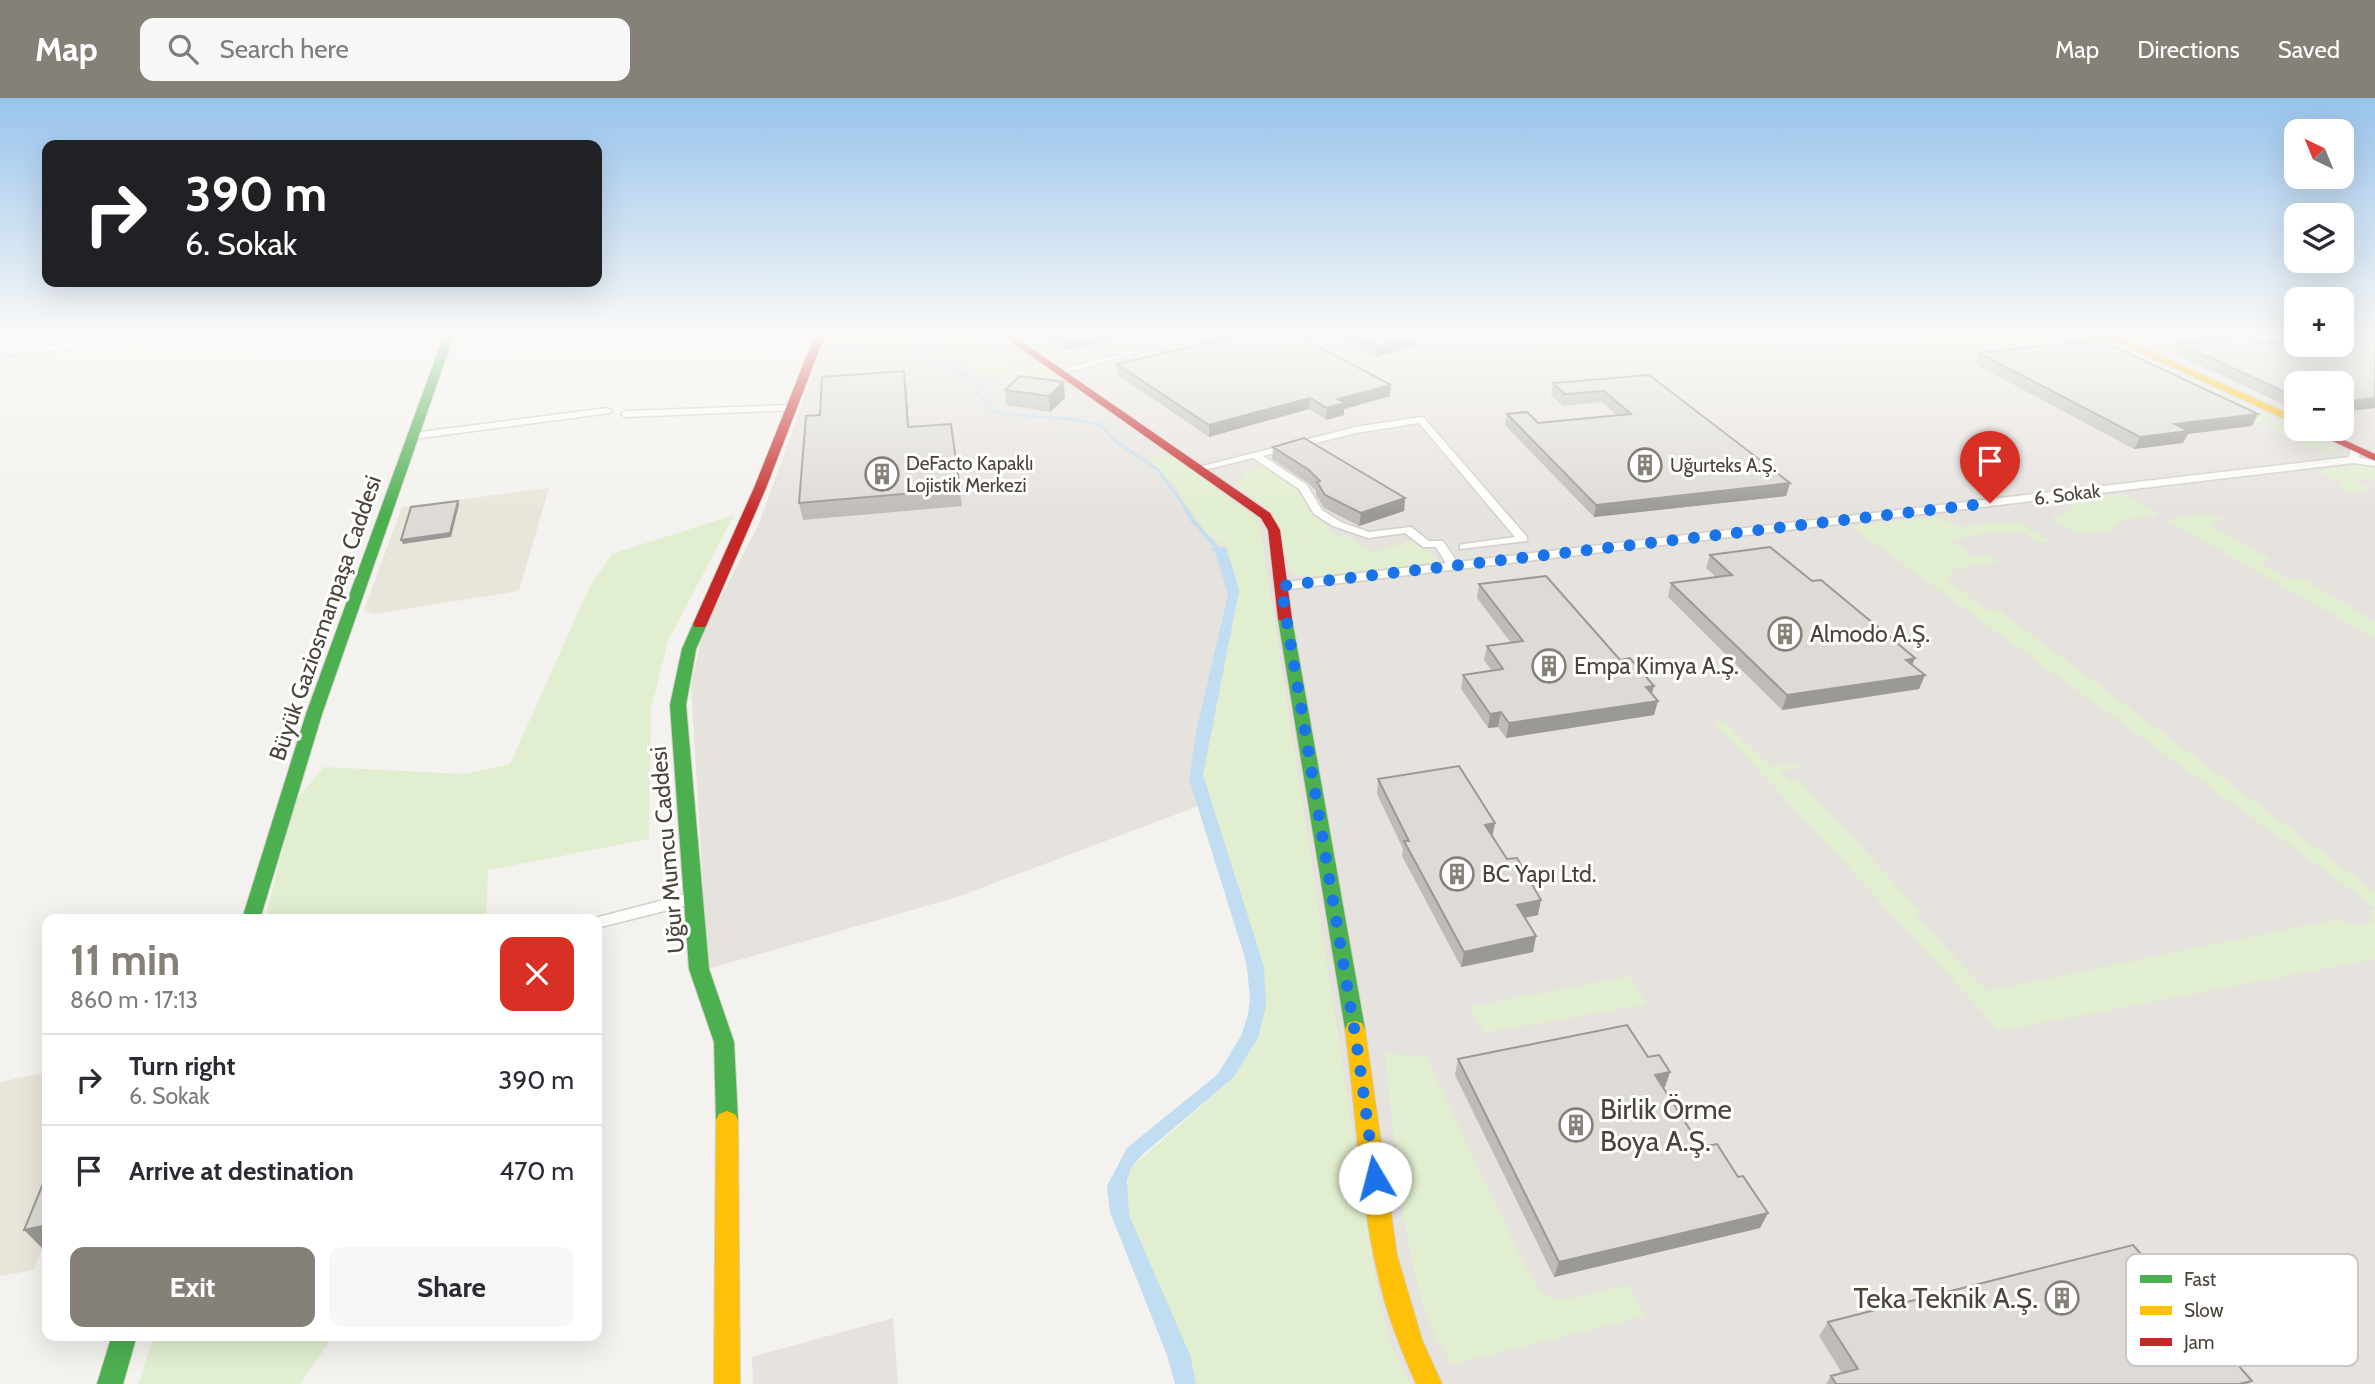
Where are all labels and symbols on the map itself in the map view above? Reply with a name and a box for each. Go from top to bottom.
north arrow [2284,119,2354,189]
pin [1960,431,2020,503]
building icon: Uğurteks A.Ş. [1626,446,1664,484]
place label: DeFacto Kapaklı Lojistik Merkezi [906,452,1033,497]
place label: Uğurteks A.Ş. [1670,454,1777,477]
building icon: DeFacto Kapaklı Lojistik Merkezi [863,455,901,493]
street label: Büyük Gaziosmanpaşa Caddesi [263,472,387,764]
street label: 6. Sokak [2033,479,2102,510]
building icon: Almodo A.Ş. [1766,615,1804,653]
place label: Almodo A.Ş. [1810,620,1930,648]
building icon: Empa Kimya A.Ş. [1530,647,1568,685]
place label: Empa Kimya A.Ş. [1574,652,1739,680]
street label: Uğur Mumcu Caddesi [644,745,690,955]
building icon: BC Yapı Ltd. [1438,855,1476,893]
place label: BC Yapı Ltd. [1482,860,1597,888]
place label: Birlik Örme Boya A.Ş. [1600,1092,1732,1158]
building icon: Birlik Örme Boya A.Ş. [1557,1106,1595,1144]
position arrow [1338,1141,1412,1215]
legend [2126,1254,2358,1366]
text: Fast [2184,1268,2217,1291]
building icon: Teka Teknik A.Ş. [2043,1279,2081,1317]
place label: Teka Teknik A.Ş. [1854,1281,2038,1315]
text: Slow [2184,1299,2224,1322]
text: Jam [2183,1331,2214,1354]

